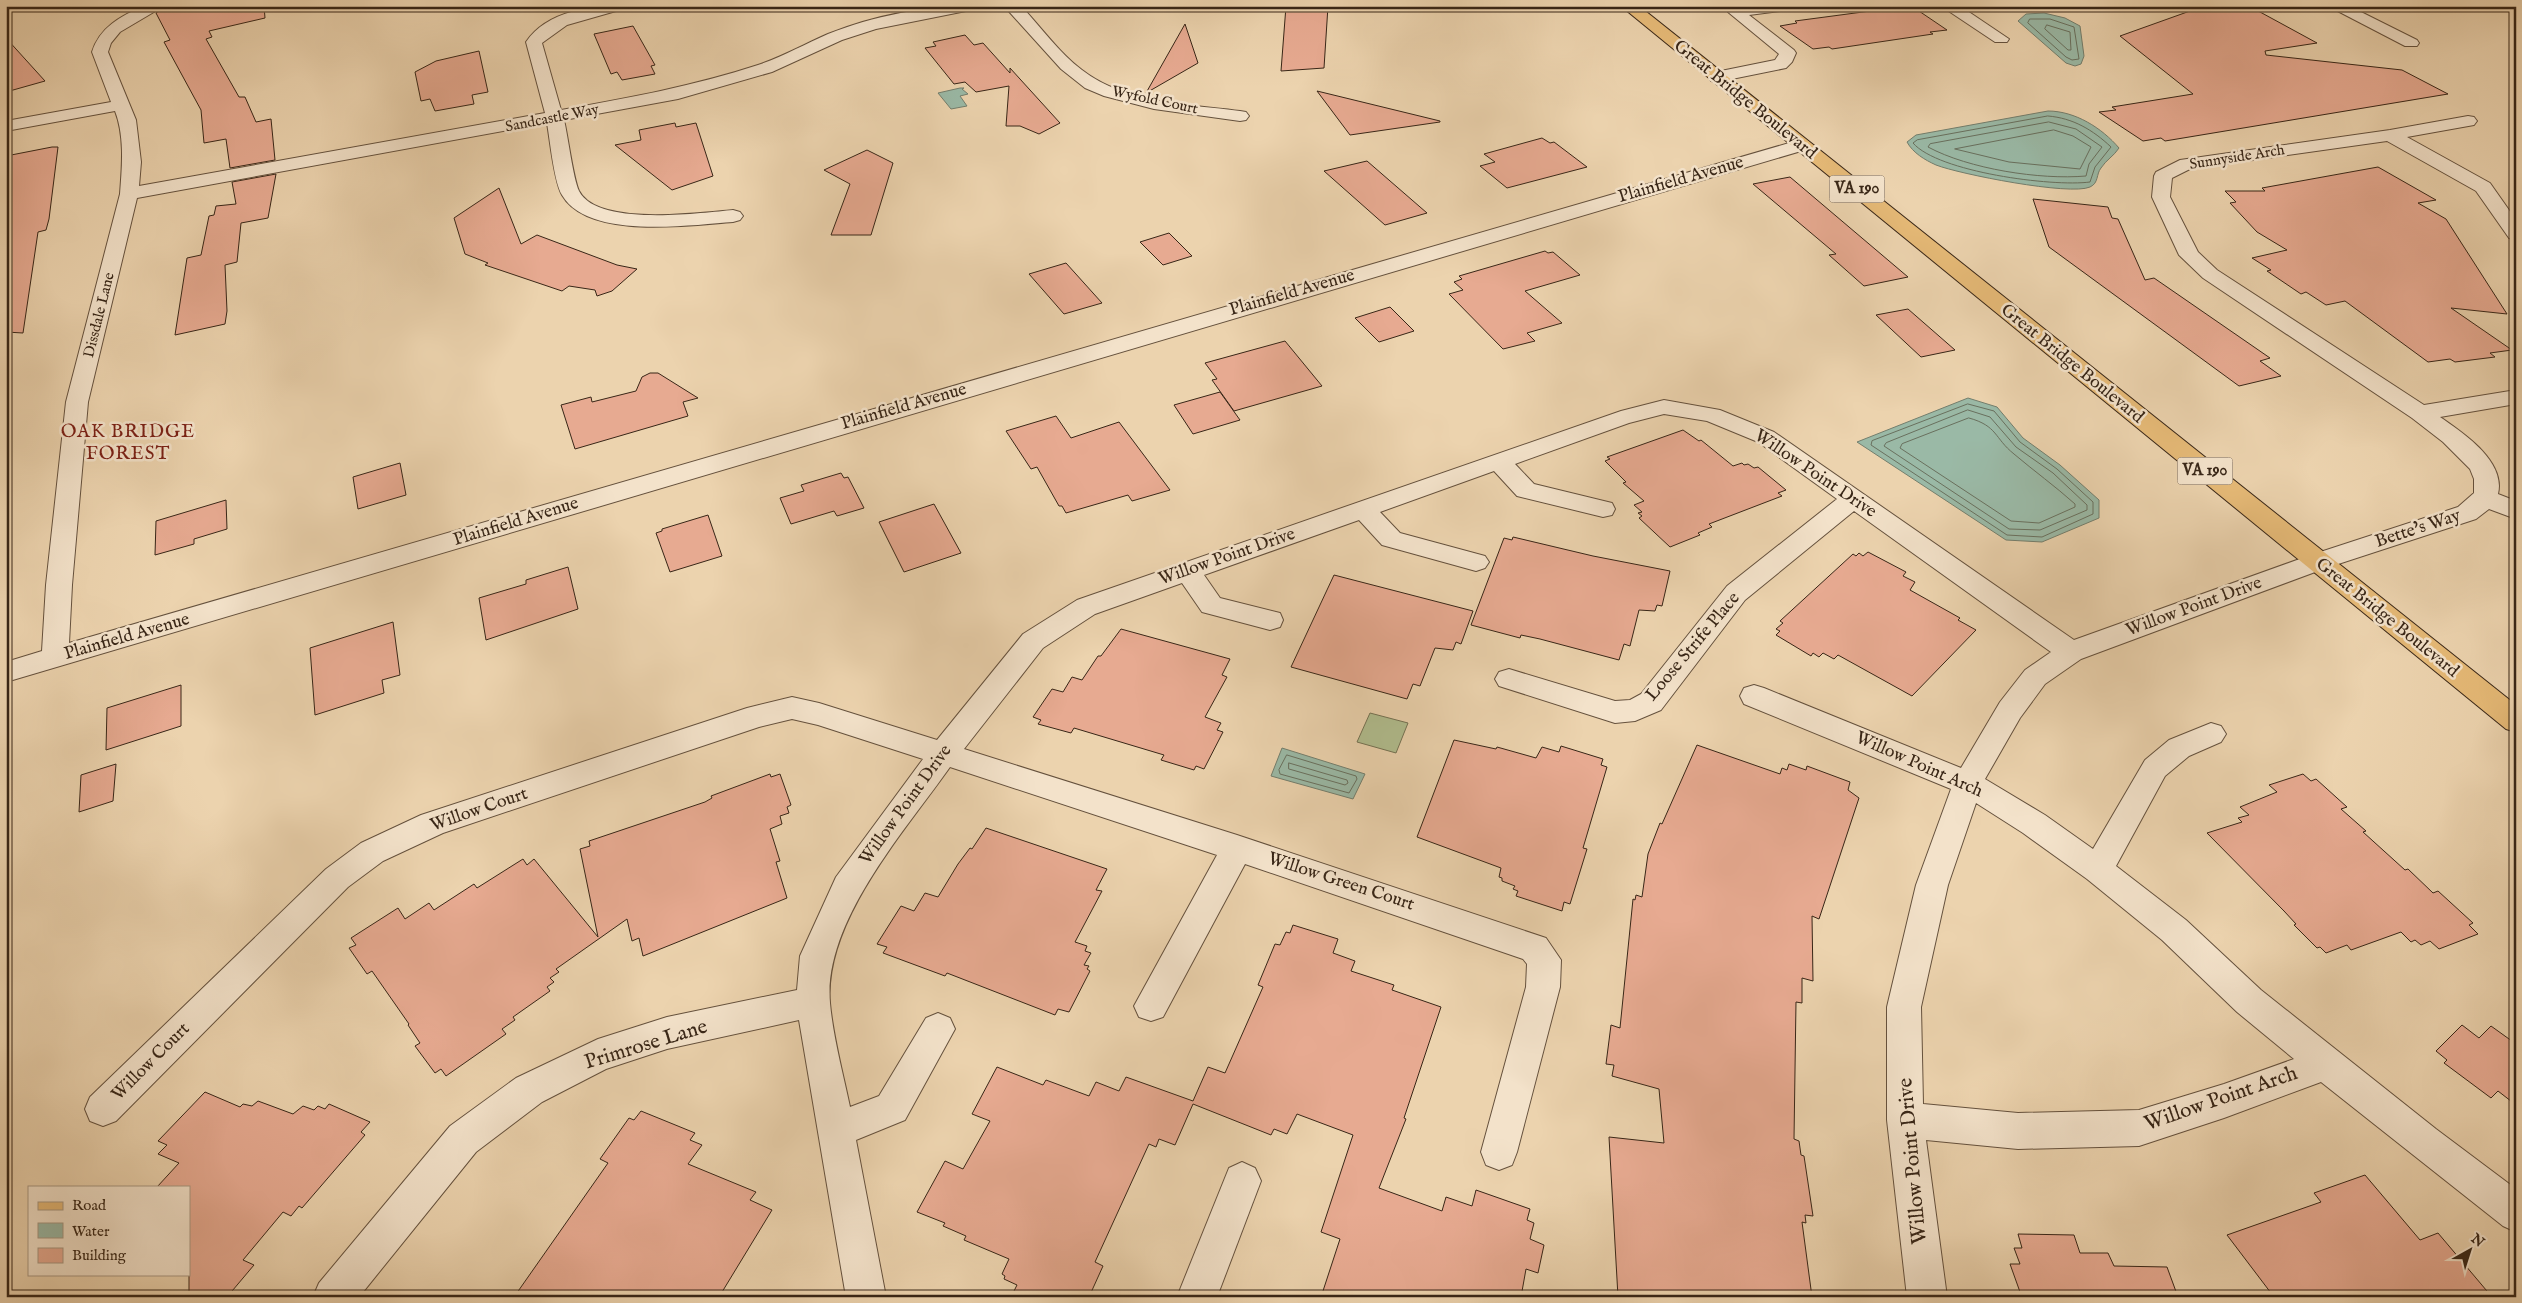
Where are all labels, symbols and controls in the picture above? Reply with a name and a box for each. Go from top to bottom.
street label: Great Bridge Boulevard [1669,35,1822,165]
street label: Wyfold Court [1110,82,1200,118]
street label: Sandcastle Way [504,100,601,136]
street label: Sunnyside Arch [2188,140,2286,174]
street label: Plainfield Avenue [1616,151,1746,209]
road number: VA 190 [1830,175,1884,202]
street label: Plainfield Avenue [1227,264,1357,322]
street label: Dissdale Lane [79,270,119,360]
street label: Great Bridge Boulevard [1996,299,2149,429]
street label: Plainfield Avenue [839,378,969,436]
district label: OAK BRIDGE FOREST [61,420,195,466]
street label: Willow Point Drive [1749,424,1881,524]
road number: VA 190 [2178,458,2232,484]
street label: Plainfield Avenue [451,492,581,552]
street label: Bette's Way [2372,504,2464,554]
street label: Willow Point Drive [1156,523,1298,591]
street label: Great Bridge Boulevard [2311,553,2464,683]
street label: Willow Point Drive [2123,572,2265,642]
street label: Loose Strife Place [1641,588,1745,706]
street label: Plainfield Avenue [62,608,192,666]
street label: Willow Point Arch [1852,727,1987,804]
street label: Willow Point Drive [855,740,957,870]
street label: Willow Court [427,783,531,837]
street label: Willow Green Court [1265,847,1417,917]
street label: Primrose Lane [581,1013,711,1077]
street label: Willow Court [107,1018,195,1106]
street label: Willow Point Arch [2141,1060,2301,1138]
street label: Willow Point Drive [1892,1076,1934,1245]
legend [28,1186,190,1276]
text: Road [72,1196,107,1215]
text: Water [72,1222,110,1241]
north arrow [2444,1226,2494,1276]
text: N [2466,1229,2488,1251]
text: Building [72,1246,127,1265]

